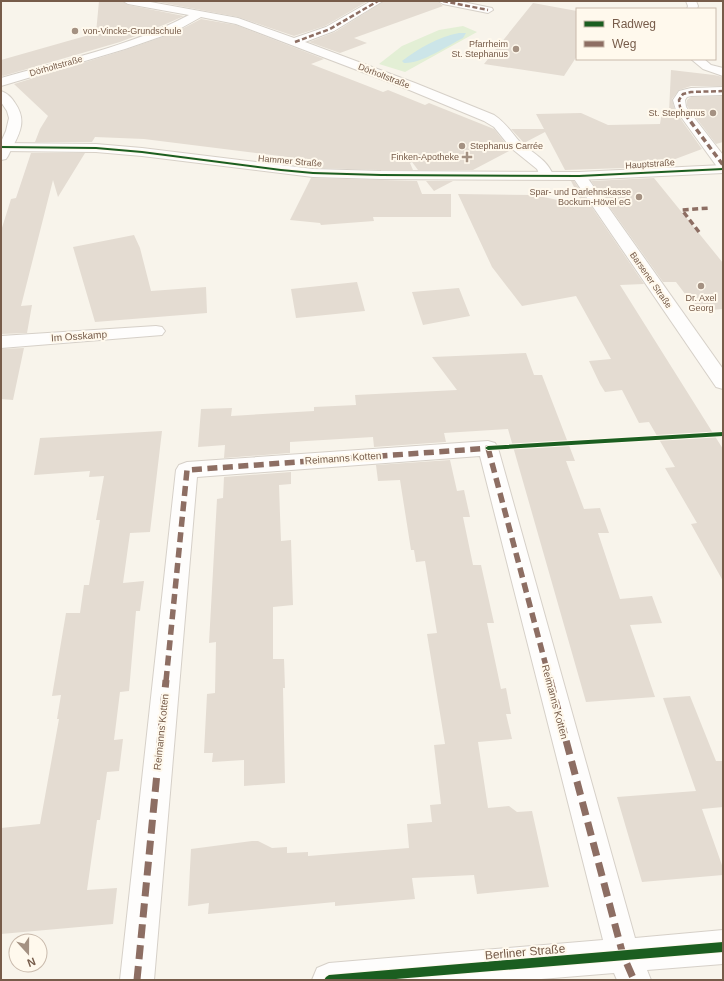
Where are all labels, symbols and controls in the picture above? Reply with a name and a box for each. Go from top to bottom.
legend [576,8,716,60]
text: Radweg [612,17,656,31]
marker: von-Vincke-Grundschule [70,26,80,36]
place label: von-Vincke-Grundschule [83,26,181,36]
text: Weg [612,37,636,51]
place label: Pfarrheim St. Stephanus [451,39,508,59]
marker: Pfarrheim St. Stephanus [511,44,521,54]
street label: Dörholtstraße [28,54,84,78]
street label: Dörholtstraße [357,62,411,90]
place label: St. Stephanus [648,108,705,118]
marker: St. Stephanus [708,108,718,118]
marker: Stephanus Carrée [457,141,467,151]
place label: Stephanus Carrée [470,141,543,151]
place label: Finken-Apotheke [391,152,459,162]
marker: Finken-Apotheke [462,152,472,162]
street label: Hammer Straße [258,153,322,169]
street label: Hauptstraße [625,157,675,171]
place label: Spar- und Darlehnskasse Bockum-Hövel eG [529,187,631,207]
marker: Spar- und Darlehnskasse Bockum-Hövel eG [634,192,644,202]
street label: Barsener Straße [628,250,674,310]
marker: Dr. Axel Georg [696,281,706,291]
place label: Dr. Axel Georg [685,293,717,313]
street label: Im Osskamp [51,329,108,343]
street label: Reimanns Kotten [304,450,382,466]
street label: Reimanns Kotten [540,664,570,740]
street label: Reimanns Kotten [152,693,170,771]
north arrow [8,933,48,973]
street label: Berliner Straße [484,941,566,962]
text: N [26,955,37,969]

